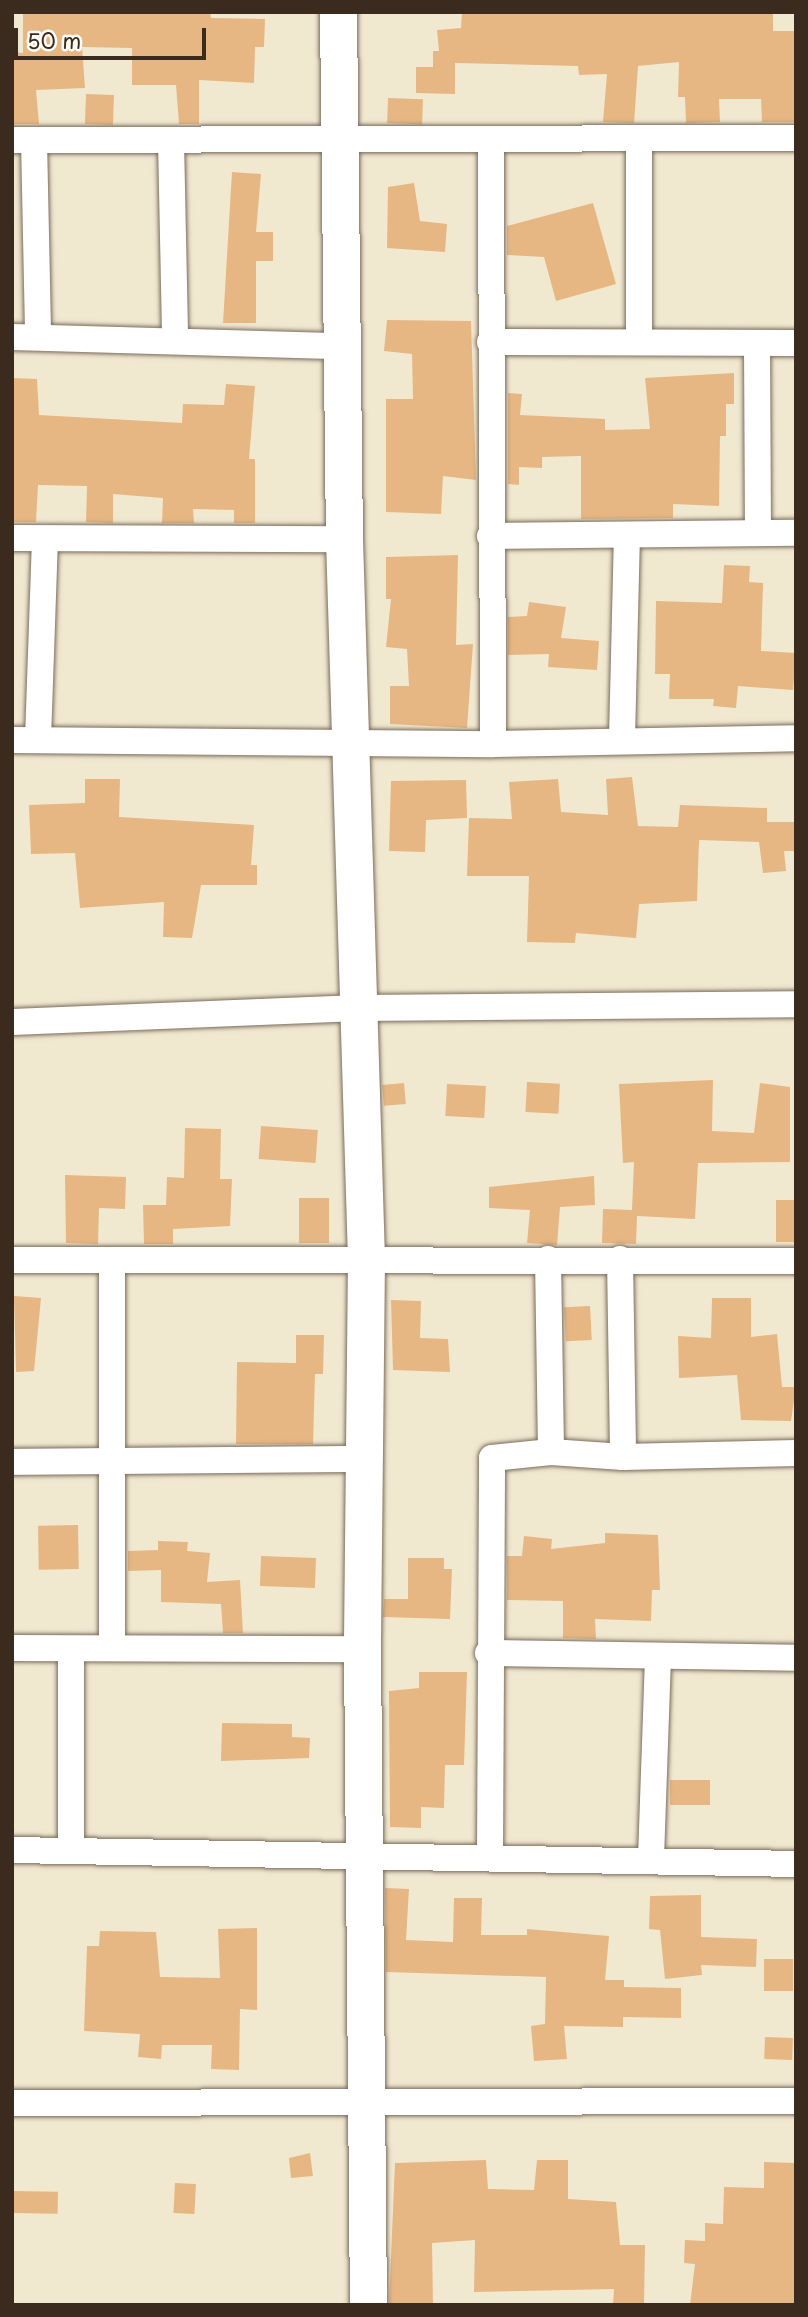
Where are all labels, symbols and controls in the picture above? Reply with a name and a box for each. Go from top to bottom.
scale bar [18,14,210,58]
text: 50 m [27,24,81,56]

